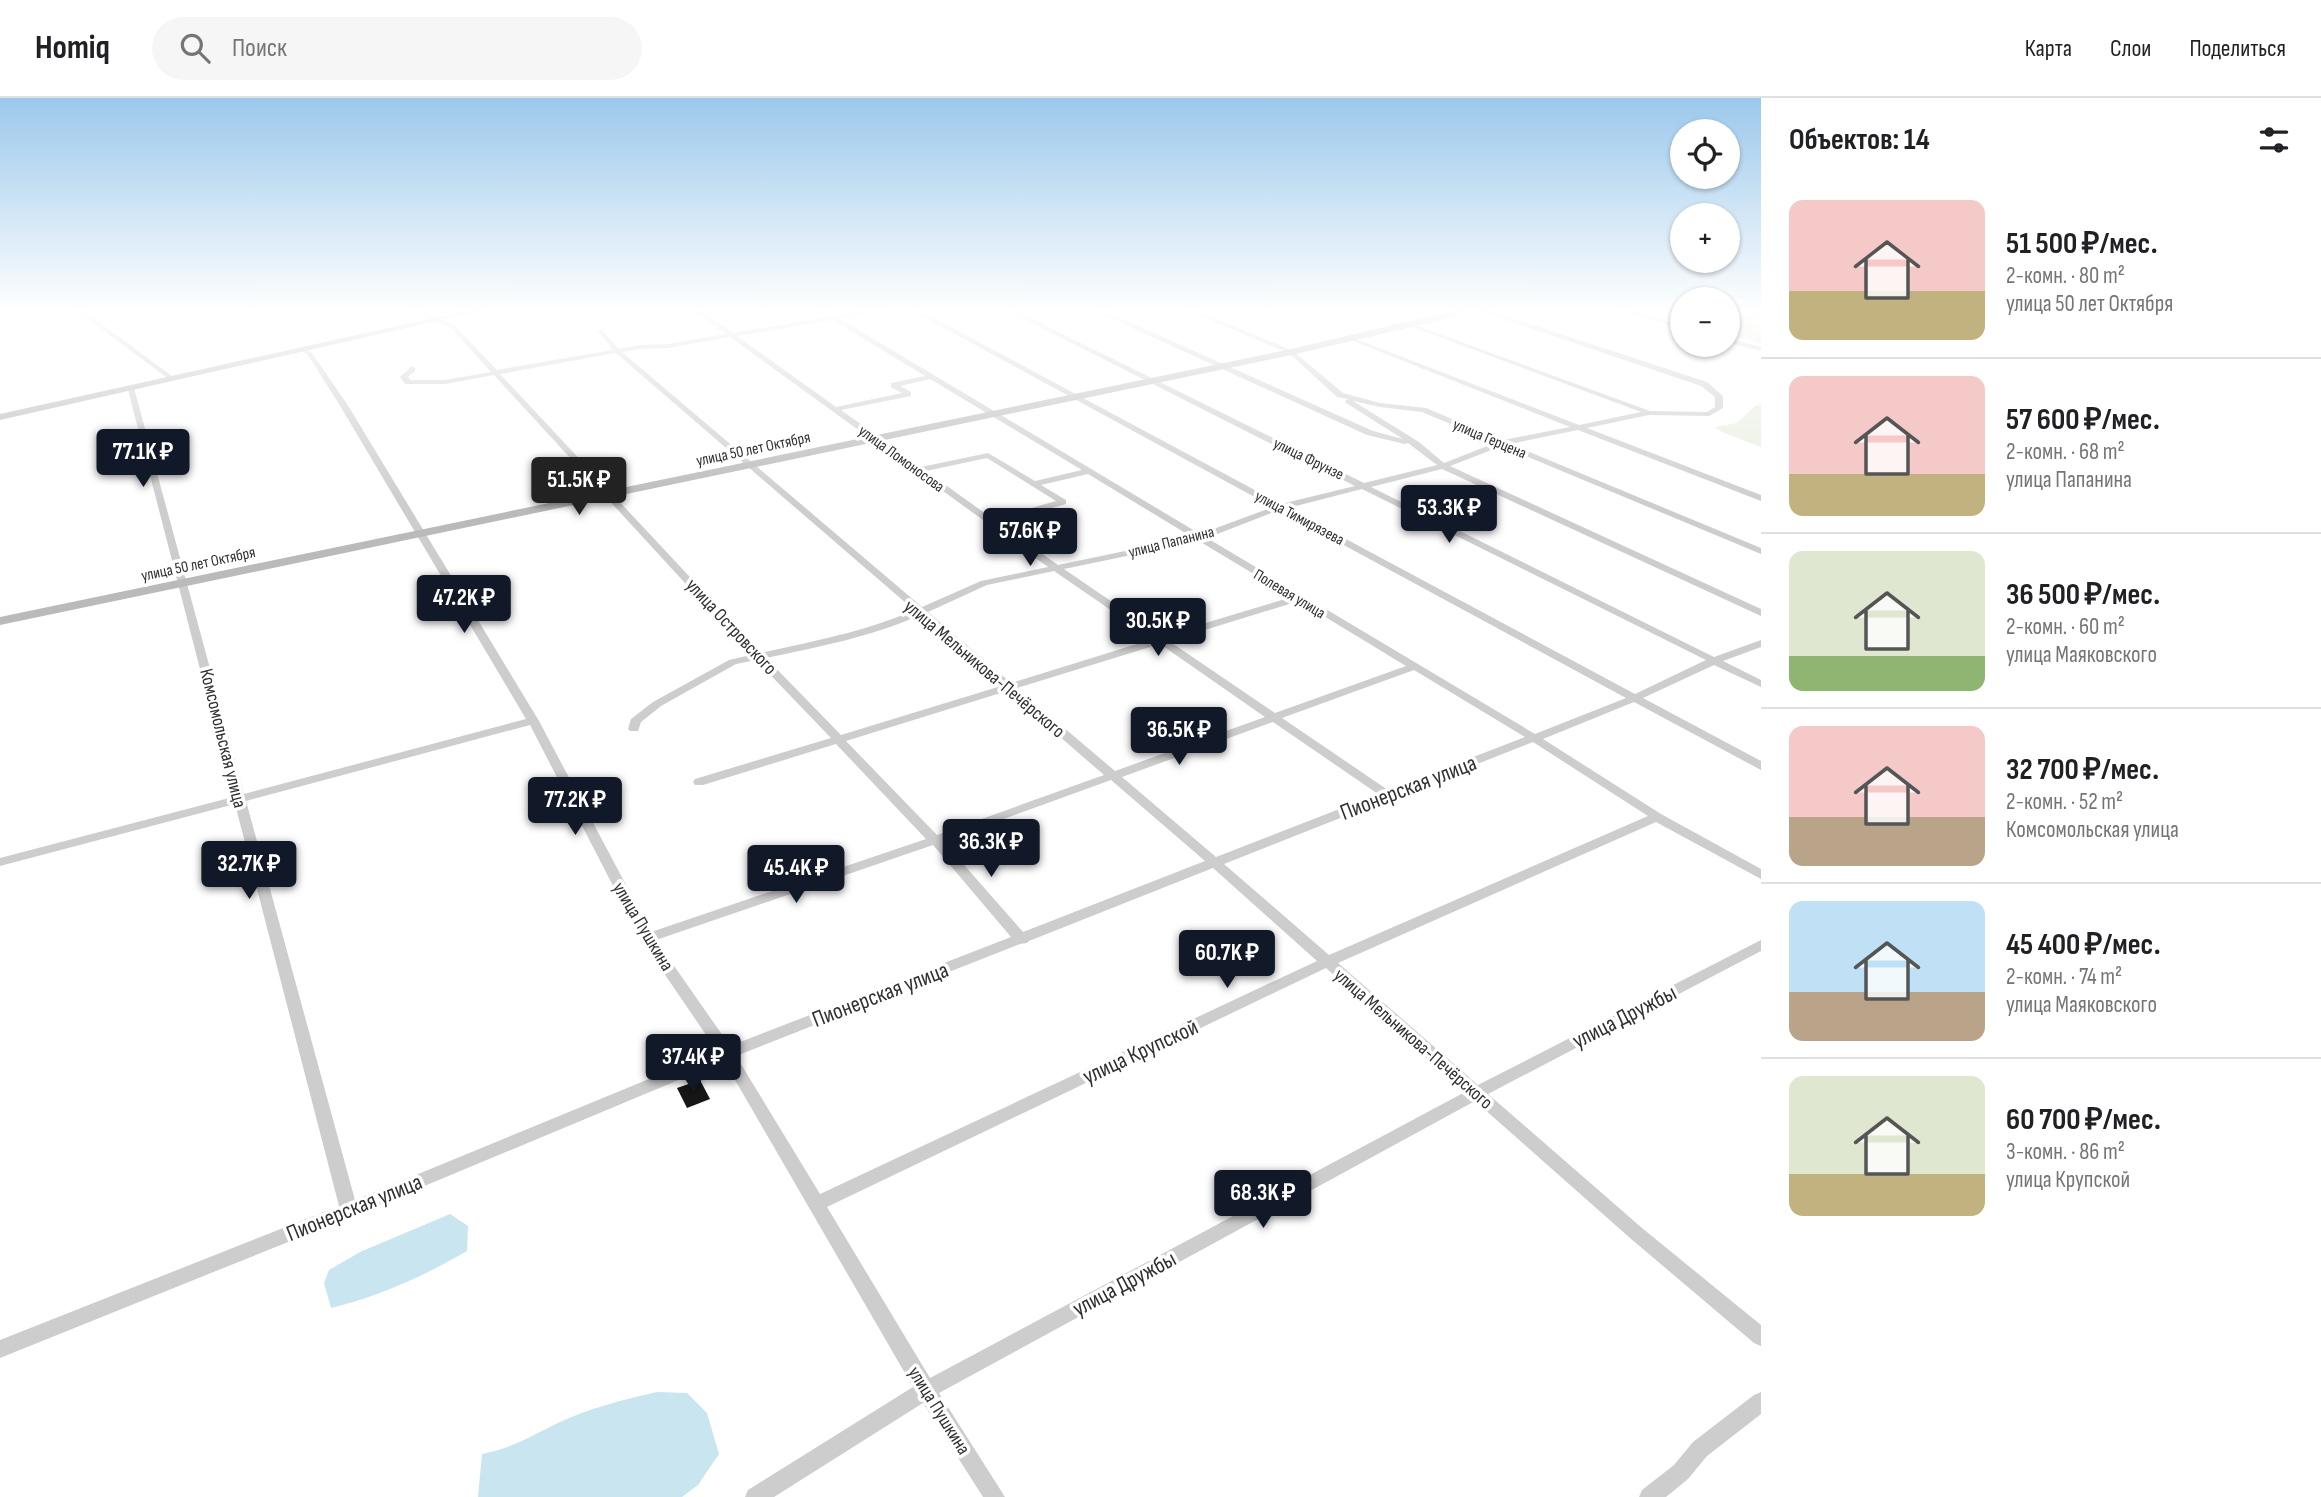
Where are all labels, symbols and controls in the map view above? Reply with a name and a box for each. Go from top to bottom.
search box [152,17,642,80]
text: Homiq [35,28,110,68]
icon: search [176,29,214,67]
text: Поиск [232,33,287,64]
text: Карта [2025,34,2072,63]
text: Слои [2110,34,2151,63]
text: Поделиться [2189,34,2286,63]
map controls [1670,119,1740,357]
button: locate [1670,119,1740,189]
icon: filters [2255,121,2293,159]
text: Объектов: 14 [1789,122,1930,158]
button: + [1670,203,1740,273]
text: 51 500 ₽/мес. [2006,226,2158,262]
icon: home [1845,228,1929,312]
text: 2-комн. · 80 m² [2006,262,2125,290]
button: − [1670,287,1740,357]
text: улица 50 лет Октября [2006,290,2173,318]
text: 57 600 ₽/мес. [2006,402,2160,438]
icon: home [1845,404,1929,488]
street label: улица Герцена [1450,415,1529,463]
street label: улица Ломоносова [854,422,948,497]
street label: улица 50 лет Октября [694,428,812,471]
pin: 77.1K ₽ [78,430,208,489]
street label: улица Фрунзе [1270,434,1347,485]
text: 77.1K ₽ [112,438,174,466]
text: 2-комн. · 68 m² [2006,438,2125,466]
pin: 51.5K ₽ [514,458,644,517]
text: 51.5K ₽ [547,466,611,494]
text: улица Папанина [2006,466,2132,494]
pin: 53.3K ₽ [1384,486,1514,545]
street label: улица Тимирязева [1251,487,1347,550]
text: 53.3K ₽ [1417,494,1481,522]
pin: 57.6K ₽ [965,508,1095,568]
text: 57.6K ₽ [999,517,1061,545]
street label: улица Папанина [1127,523,1216,562]
street label: улица 50 лет Октября [139,543,257,586]
street label: Полевая улица [1250,565,1329,623]
street label: улица Островского [681,574,781,680]
pin: 47.2K ₽ [399,575,529,635]
text: 36 500 ₽/мес. [2006,577,2160,613]
icon: home [1845,579,1929,663]
text: 47.2K ₽ [433,584,495,612]
street label: улица Мельникова-Печёрского [899,595,1069,743]
pin: 30.5K ₽ [1093,598,1223,658]
text: 30.5K ₽ [1126,607,1190,635]
text: 2-комн. · 60 m² [2006,613,2125,641]
text: улица Маяковского [2006,641,2157,669]
street label: Комсомольская улица [194,666,251,810]
pin: 36.5K ₽ [1114,708,1244,767]
text: 36.5K ₽ [1147,716,1211,744]
street label: Пионерская улица [1336,749,1481,827]
text: 32 700 ₽/мес. [2006,752,2159,788]
icon: home [1845,754,1929,838]
pin: 77.2K ₽ [510,778,640,837]
text: 77.2K ₽ [544,786,606,814]
text: 2-комн. · 52 m² [2006,788,2123,816]
text: Комсомольская улица [2006,816,2179,844]
pin: 36.3K ₽ [926,820,1056,879]
text: 36.3K ₽ [959,828,1023,856]
pin: 32.7K ₽ [184,842,314,901]
pin: 45.4K ₽ [731,846,861,905]
text: 32.7K ₽ [217,850,281,878]
text: 45.4K ₽ [763,854,829,882]
street label: улица Пушкина [607,878,678,975]
text: 45 400 ₽/мес. [2006,927,2161,963]
icon: home [1845,929,1929,1013]
pin: 60.7K ₽ [1162,930,1292,990]
text: 60.7K ₽ [1195,939,1259,967]
street label: Пионерская улица [808,956,953,1034]
text: 2-комн. · 74 m² [2006,963,2122,991]
street label: улица Мельникова-Печёрского [1329,964,1497,1114]
street label: улица Дружбы [1568,979,1681,1055]
text: улица Маяковского [2006,991,2157,1019]
street label: улица Крупской [1078,1013,1203,1091]
pin: 37.4K ₽ [628,1034,758,1094]
text: 37.4K ₽ [662,1043,724,1071]
text: 60 700 ₽/мес. [2006,1102,2161,1138]
icon: home [1845,1104,1929,1188]
text: 3-комн. · 86 m² [2006,1138,2125,1166]
text: улица Крупской [2006,1166,2130,1194]
street label: Пионерская улица [282,1168,426,1248]
pin: 68.3K ₽ [1198,1170,1328,1230]
text: 68.3K ₽ [1230,1179,1296,1207]
street label: улица Дружбы [1068,1245,1181,1323]
street label: улица Пушкина [903,1362,975,1459]

